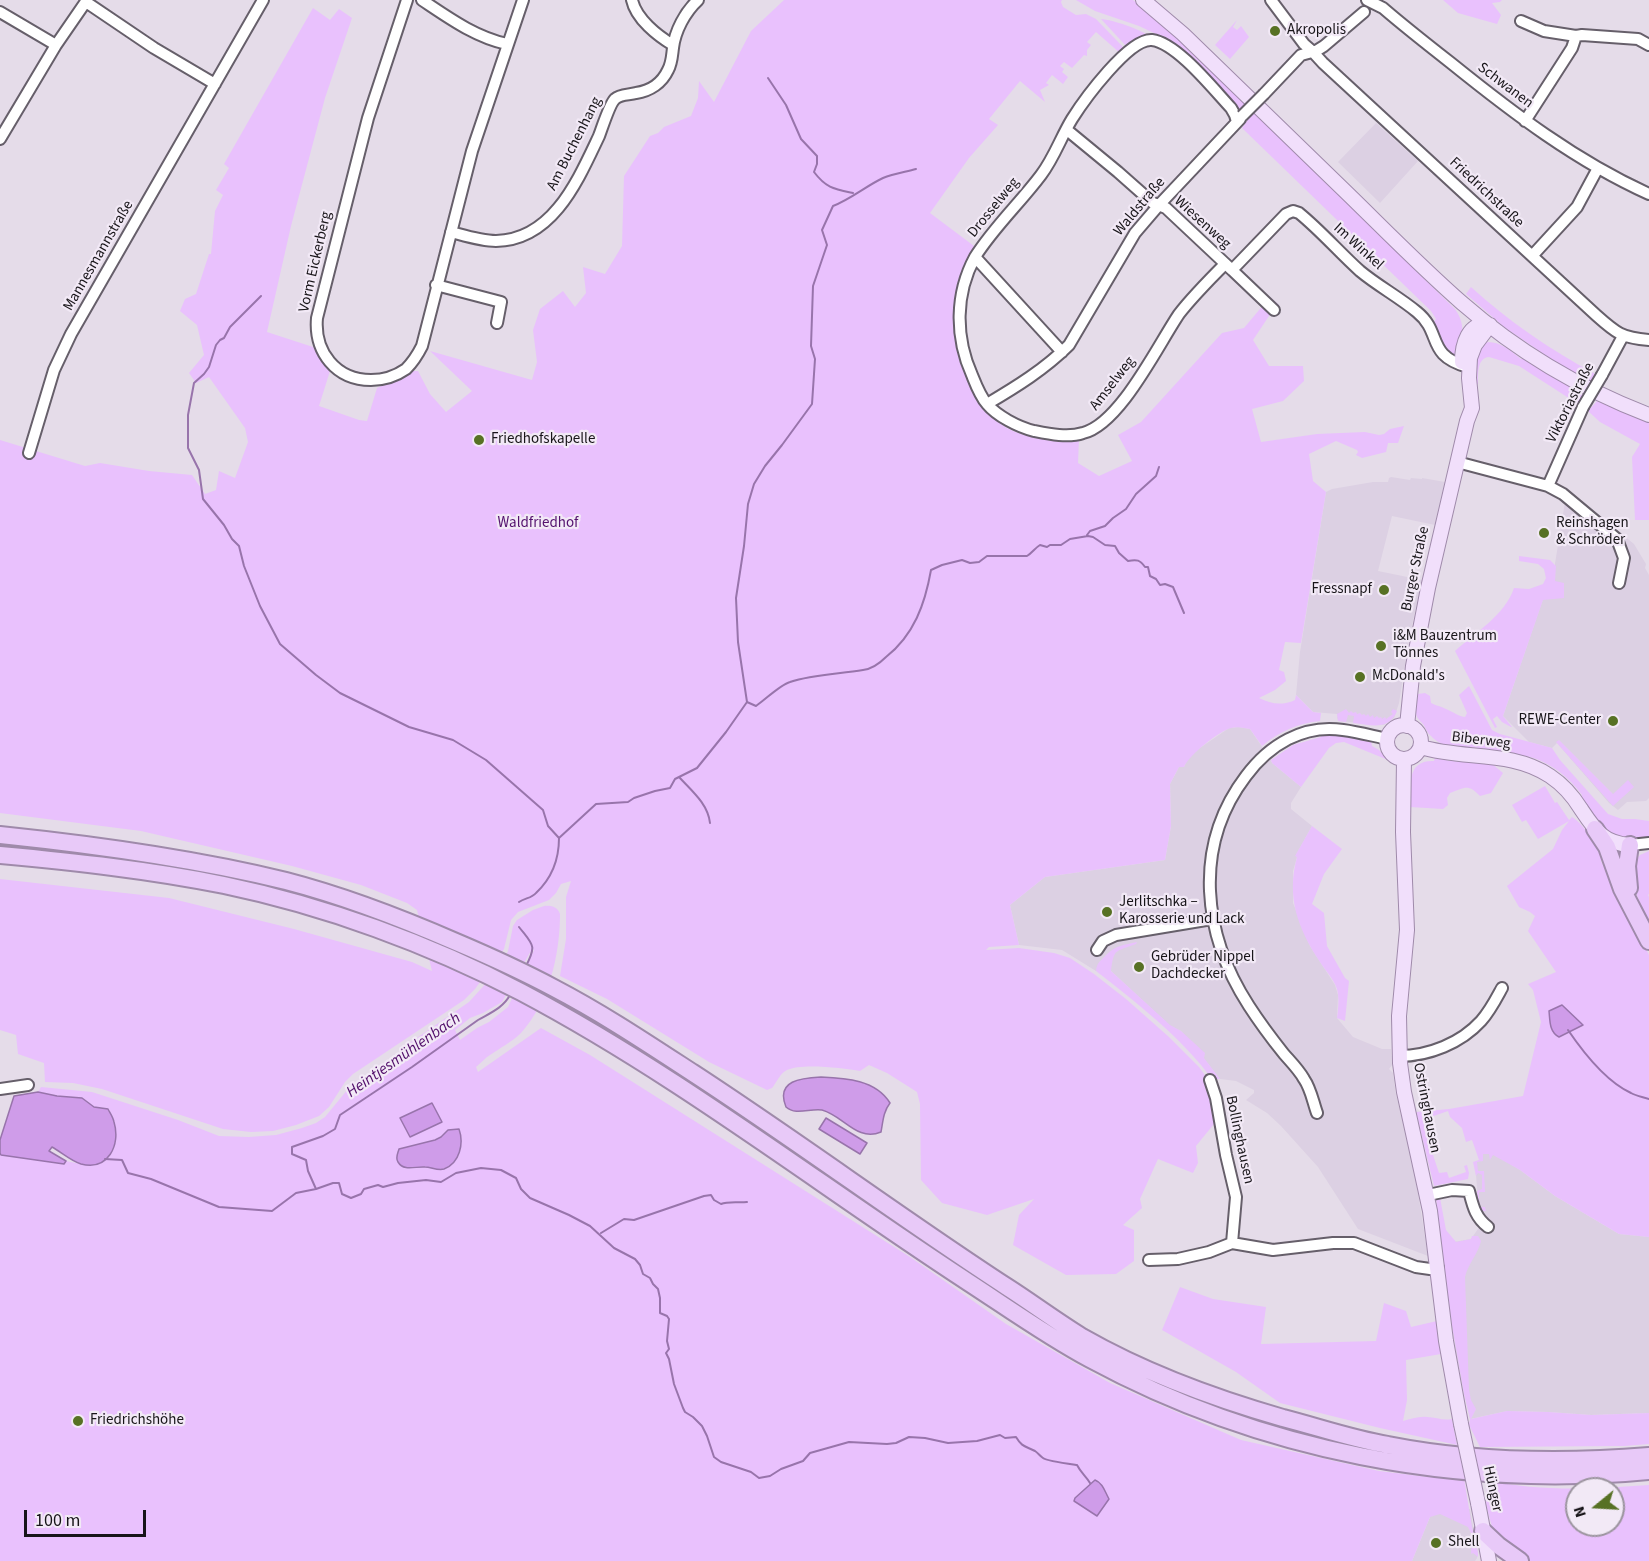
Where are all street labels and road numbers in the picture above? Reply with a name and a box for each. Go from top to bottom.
street label: Schwanen [1474,59,1536,113]
street label: Am Buchenhang [544,94,606,194]
street label: Friedrichstraße [1445,154,1527,232]
street label: Drosselweg [964,174,1024,242]
street label: Waldstraße [1110,174,1170,240]
street label: Wiesenweg [1170,193,1234,253]
street label: Mannesmannstraße [60,198,138,314]
street label: Vorm Eickerberg [296,210,336,314]
street label: Im Winkel [1329,220,1387,274]
street label: Amselweg [1086,353,1140,415]
street label: Viktoriastraße [1543,360,1599,446]
street label: Burger Straße [1398,525,1434,613]
street label: Biberweg [1450,728,1512,754]
street label: Ostringhausen [1408,1061,1444,1155]
street label: Bollinghausen [1221,1094,1257,1186]
street label: Hünger [1478,1465,1506,1513]

